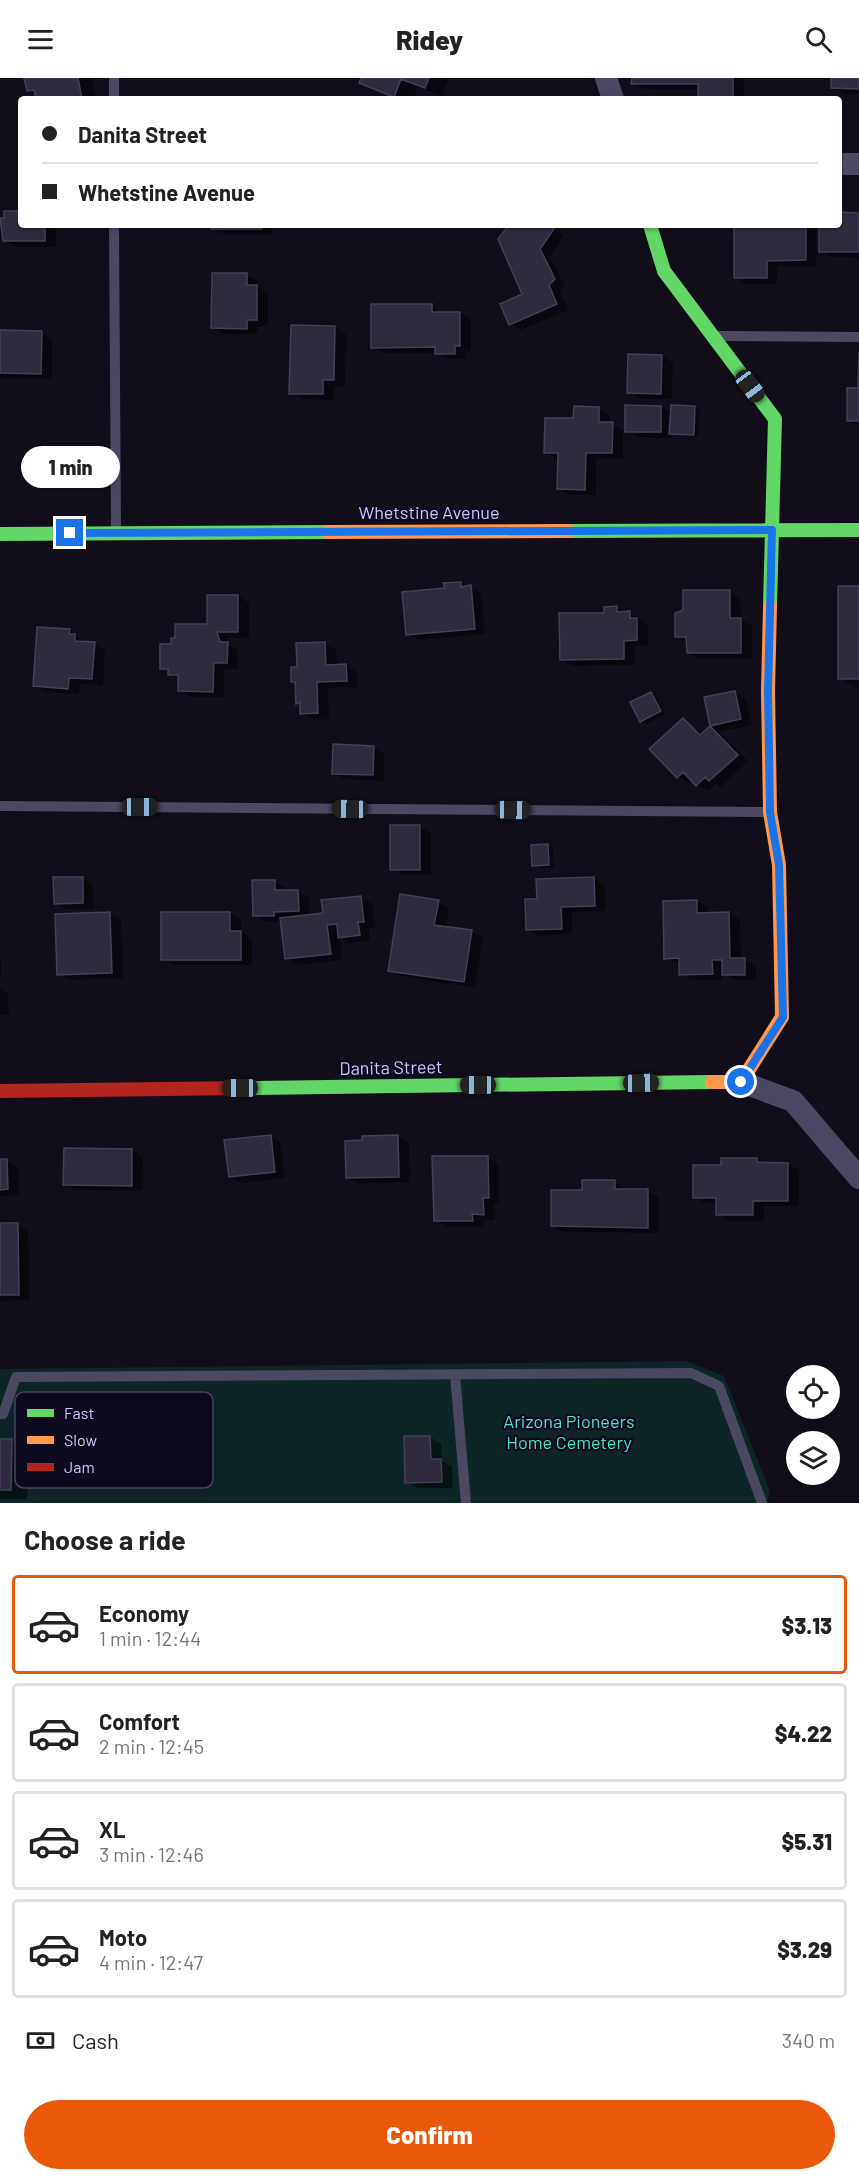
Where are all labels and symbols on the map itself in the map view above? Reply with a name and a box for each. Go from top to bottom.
car [732,366,768,406]
callout: 1 min [20,446,119,488]
street label: Whetstine Avenue [358,501,500,523]
route end [56,519,83,546]
car [122,798,158,816]
car [332,800,368,818]
car [495,801,531,819]
street label: Danita Street [339,1055,443,1079]
route start [727,1068,754,1095]
car [623,1074,659,1092]
car [460,1076,496,1094]
car [222,1079,258,1097]
legend [15,1392,213,1488]
text: Fast [64,1403,94,1422]
park label: Arizona Pioneers Home Cemetery [503,1410,635,1453]
text: Slow [64,1430,97,1449]
text: Jam [64,1457,95,1476]

